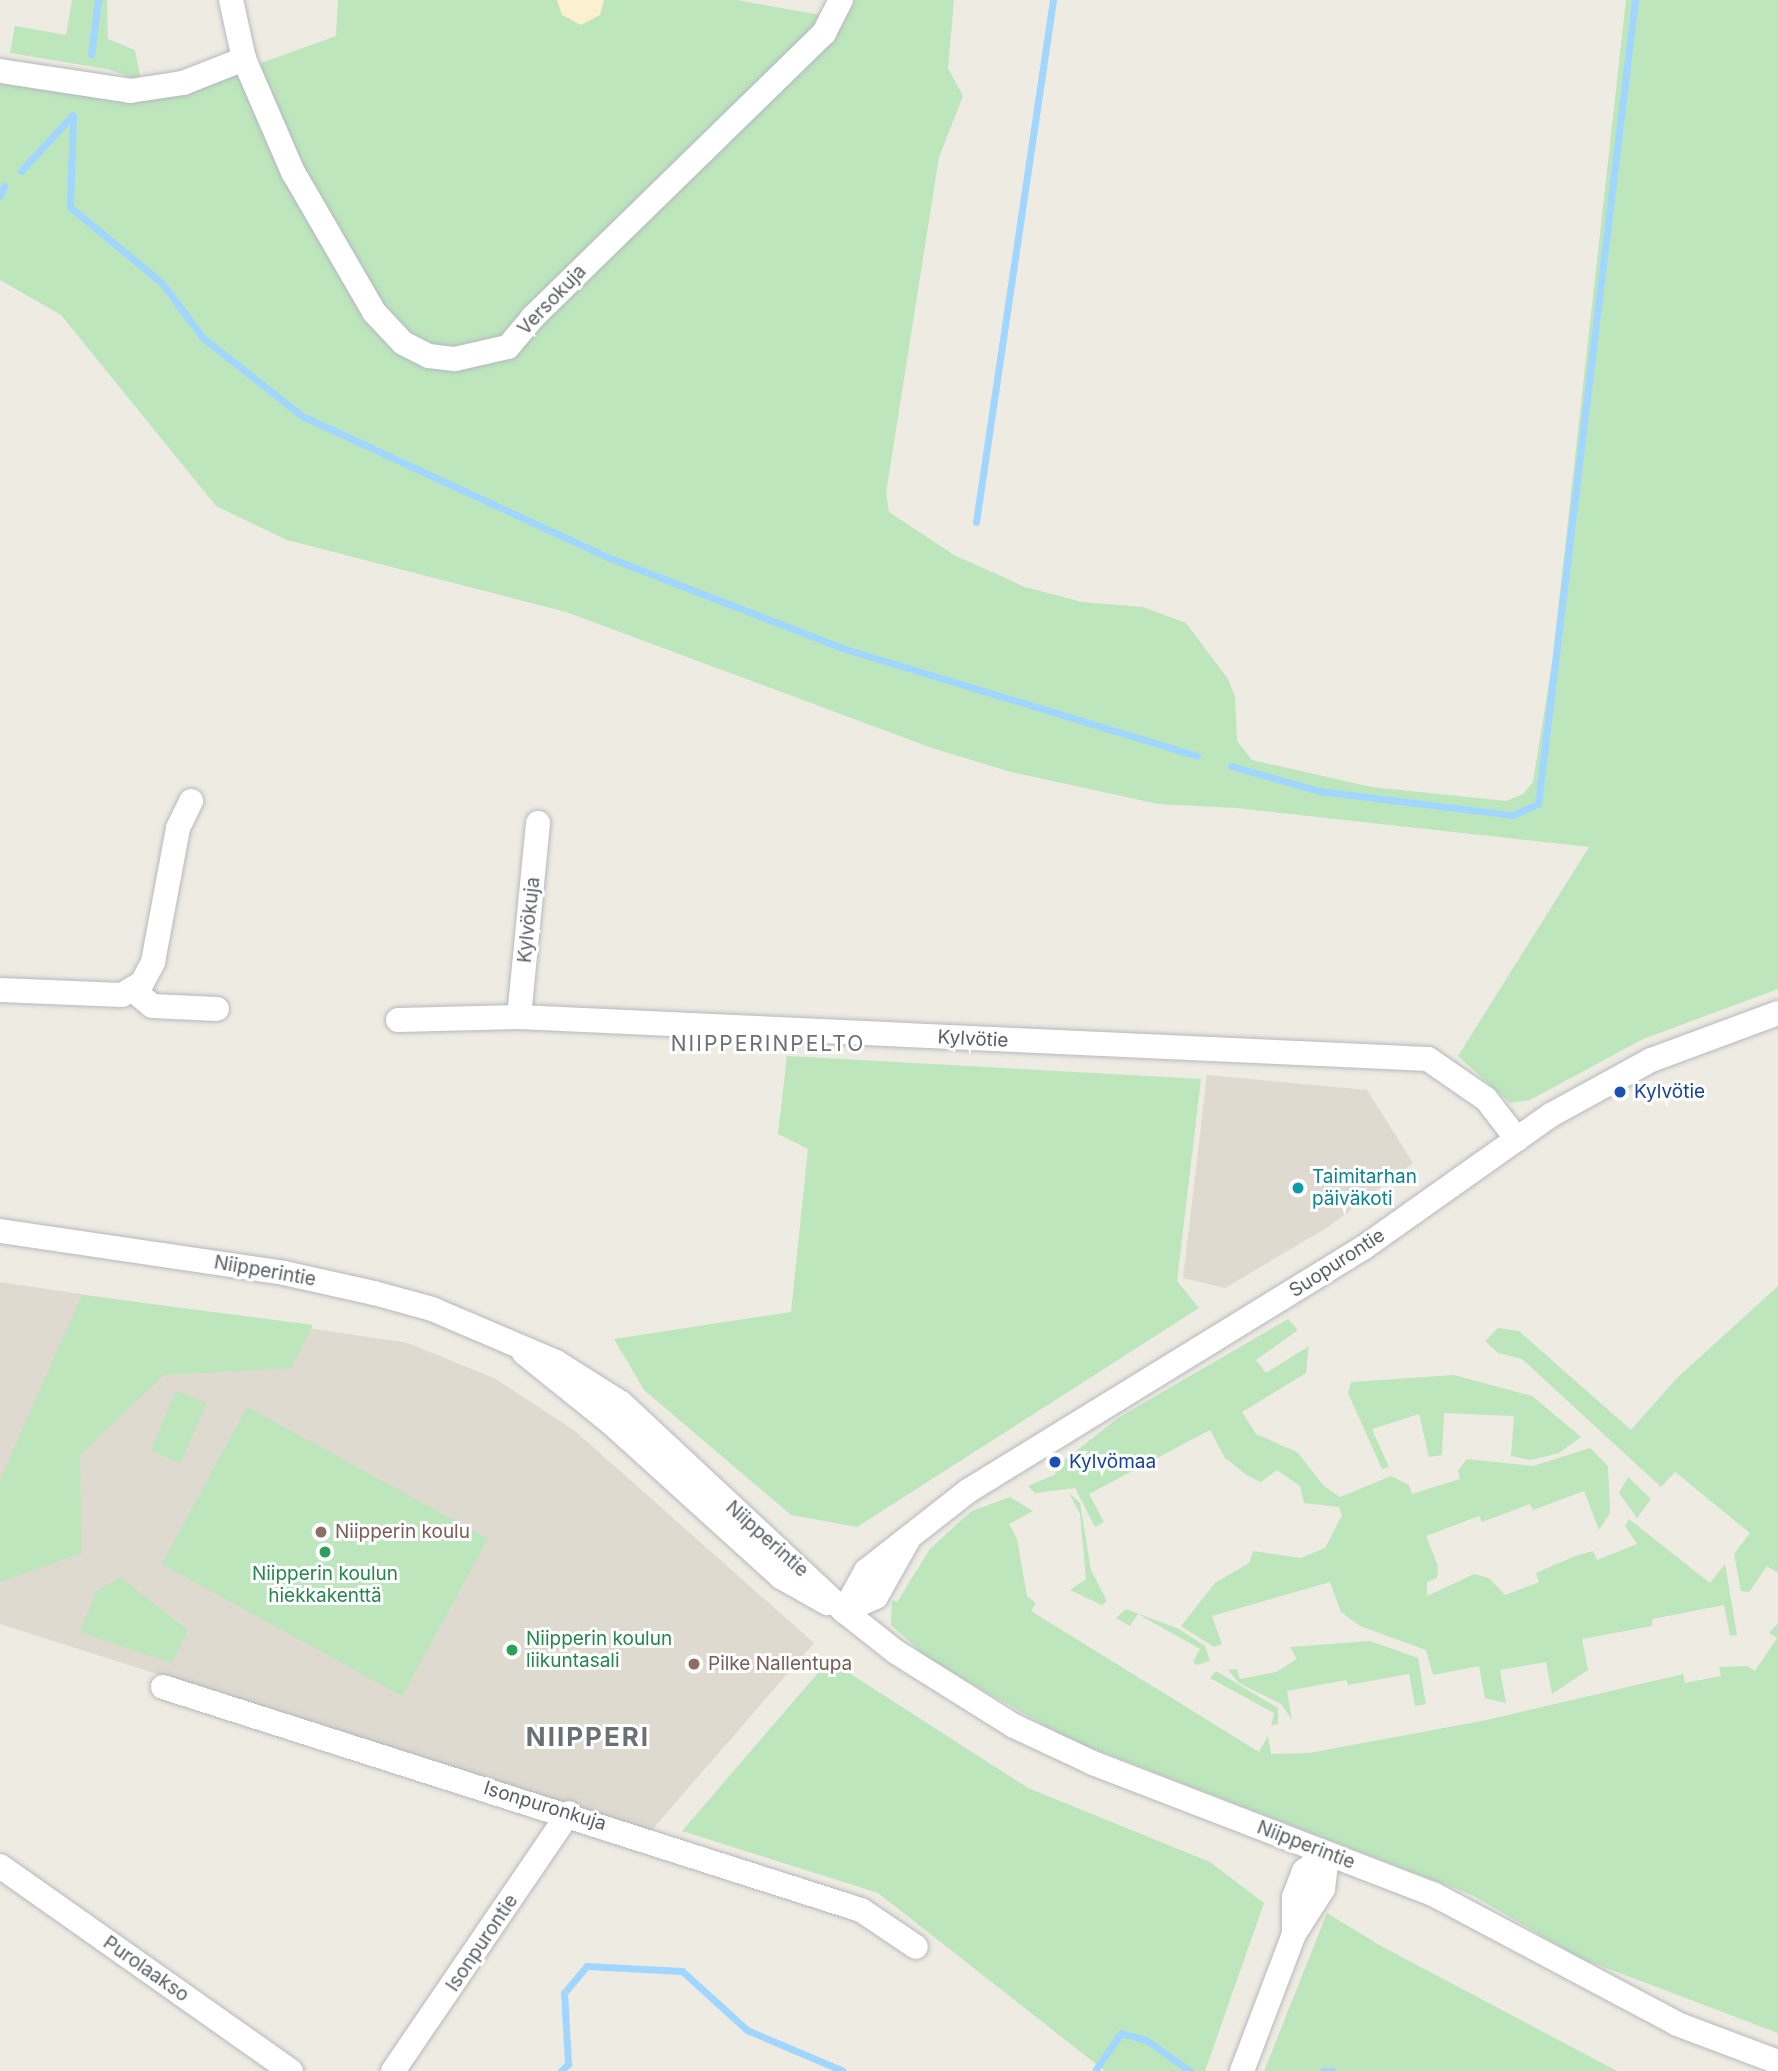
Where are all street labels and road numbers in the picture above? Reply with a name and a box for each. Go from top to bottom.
street label: Versokuja [513,260,591,340]
street label: Kylvökuja [513,876,545,964]
street label: Kylvötie [937,1026,1009,1052]
street label: Suopurontie [1285,1224,1389,1302]
street label: Niipperintie [212,1251,318,1291]
street label: Niipperintie [721,1496,813,1582]
street label: Isonpuronkuja [481,1777,609,1835]
street label: Niipperintie [1254,1816,1358,1874]
street label: Isonpurontie [441,1890,523,1996]
street label: Purolaakso [99,1931,193,2007]

